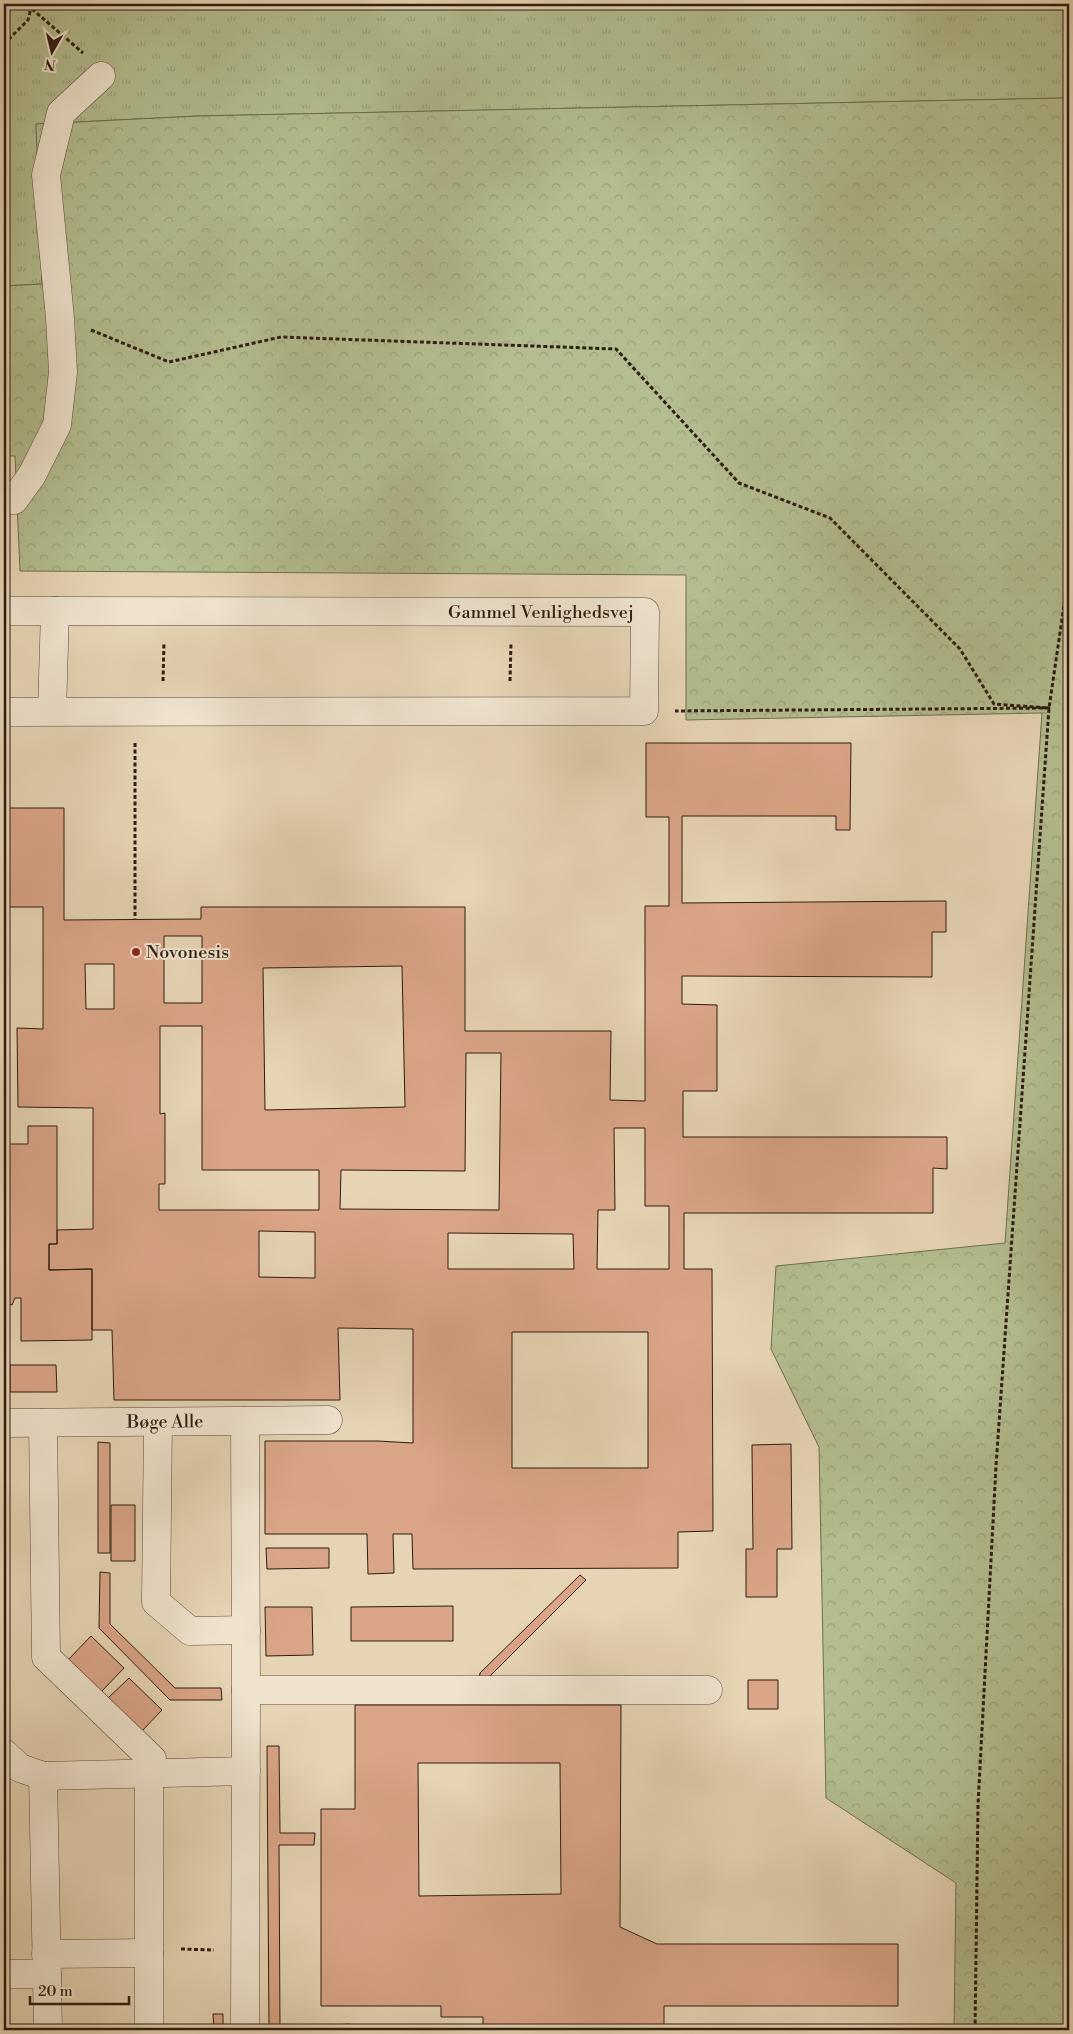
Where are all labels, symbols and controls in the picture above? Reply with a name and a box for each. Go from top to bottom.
north arrow [28,28,78,78]
text: N [44,54,57,74]
street label: Gammel Venlighedsvej [448,601,634,624]
place label: Novonesis [146,941,229,964]
marker: Novonesis [130,946,142,958]
street label: Bøge Alle [125,1410,204,1434]
scale bar [30,1974,129,2006]
text: 20 m [38,1982,73,2001]

